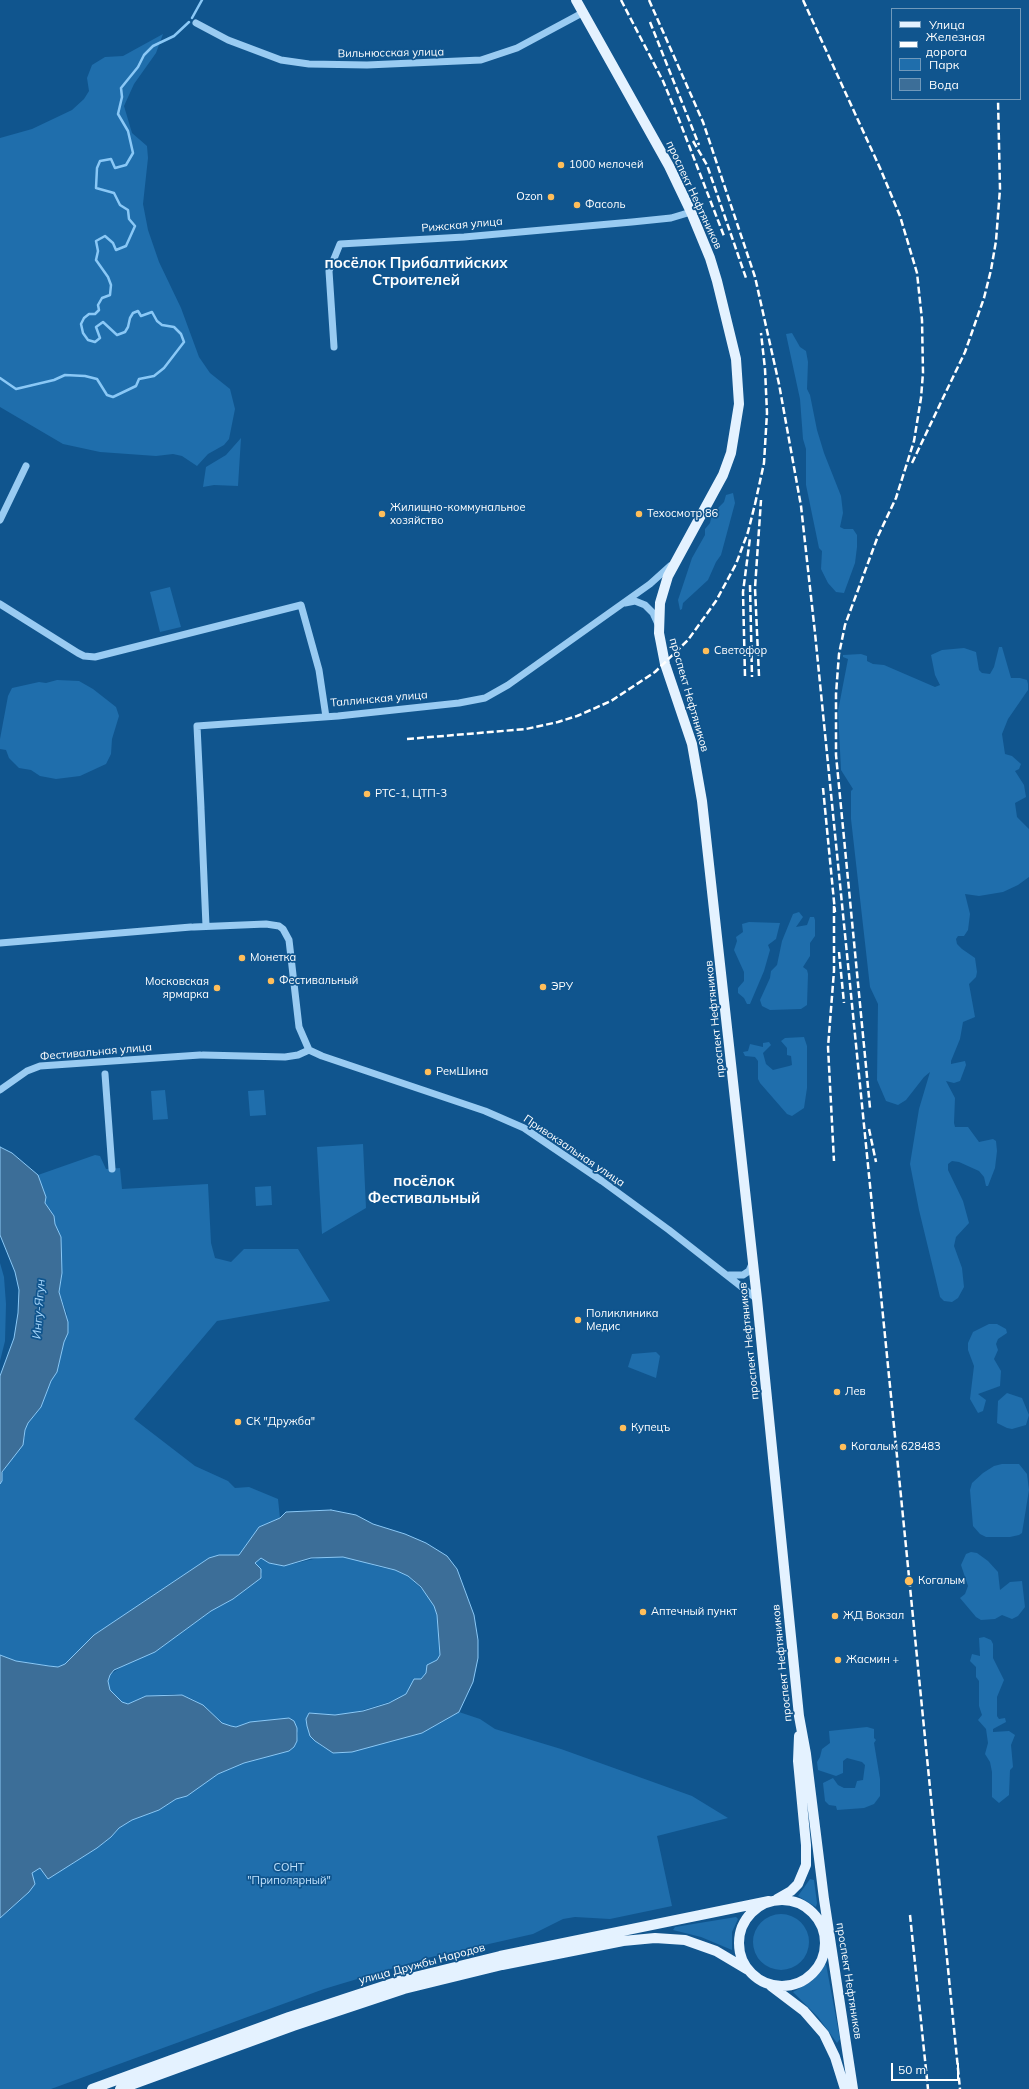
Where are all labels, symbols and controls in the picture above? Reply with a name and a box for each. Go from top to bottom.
legend [891,8,1021,100]
text: Улица [929,17,965,32]
text: Железная дорога [926,29,985,59]
street label: Вильнюсская улица [338,45,444,61]
text: Парк [929,57,959,72]
text: Вода [929,77,959,92]
street label: проспект Нефтяников [663,139,725,251]
place label: 1000 мелочей [569,158,643,172]
marker: 1000 мелочей [556,160,566,170]
place label: Ozon [516,190,543,204]
marker: Ozon [546,192,556,202]
place label: Фасоль [585,198,626,212]
marker: Фасоль [572,200,582,210]
street label: Рижская улица [421,215,503,235]
district label: посёлок Прибалтийских Строителей [324,254,508,289]
place label: Жилищно-коммунальное хозяйство [390,501,526,527]
place label: Техосмотр 86 [647,507,718,521]
marker: Жилищно-коммунальное хозяйство [377,509,387,519]
marker: Техосмотр 86 [634,509,644,519]
street label: проспект Нефтяников [666,637,712,753]
place label: Светофор [714,644,767,658]
marker: Светофор [701,646,711,656]
street label: Таллинская улица [330,688,428,710]
place label: РТС-1, ЦТП-3 [375,787,447,801]
marker: РТС-1, ЦТП-3 [362,789,372,799]
place label: Монетка [250,951,296,965]
marker: Монетка [237,953,247,963]
street label: проспект Нефтяников [702,960,728,1078]
place label: Фестивальный [279,974,358,988]
place label: Московская ярмарка [145,975,209,1001]
marker: Фестивальный [266,976,276,986]
place label: ЭРУ [551,980,573,994]
marker: ЭРУ [538,982,548,992]
marker: Московская ярмарка [212,983,222,993]
street label: Фестивальная улица [39,1041,153,1063]
place label: РемШина [436,1065,488,1079]
marker: РемШина [423,1067,433,1077]
street label: Привокзальная улица [521,1112,627,1190]
district label: посёлок Фестивальный [368,1172,480,1207]
water label: Ингу-Ягун [30,1278,48,1340]
street label: проспект Нефтяников [736,1282,762,1400]
place label: Поликлиника Медис [586,1307,658,1333]
marker: Поликлиника Медис [573,1315,583,1325]
place label: Лев [845,1385,866,1399]
marker: Лев [832,1387,842,1397]
place label: СК "Дружба" [246,1415,315,1429]
marker: СК "Дружба" [233,1417,243,1427]
place label: Купецъ [631,1421,670,1435]
marker: Купецъ [618,1423,628,1433]
place label: Когалым 628483 [851,1440,941,1454]
marker: Когалым 628483 [838,1442,848,1452]
place label: Когалым [918,1574,965,1588]
marker: Когалым [903,1575,915,1587]
street label: проспект Нефтяников [769,1604,795,1722]
place label: Аптечный пункт [651,1605,737,1619]
marker: Аптечный пункт [638,1607,648,1617]
place label: ЖД Вокзал [843,1609,904,1623]
marker: ЖД Вокзал [830,1611,840,1621]
place label: Жасмин + [846,1653,899,1667]
marker: Жасмин + [833,1655,843,1665]
park label: СОНТ "Приполярный" [247,1861,331,1887]
street label: проспект Нефтяников [833,1922,865,2040]
street label: улица Дружбы Народов [357,1941,487,1987]
scale bar [893,2055,961,2081]
text: 50 m [898,2062,926,2077]

